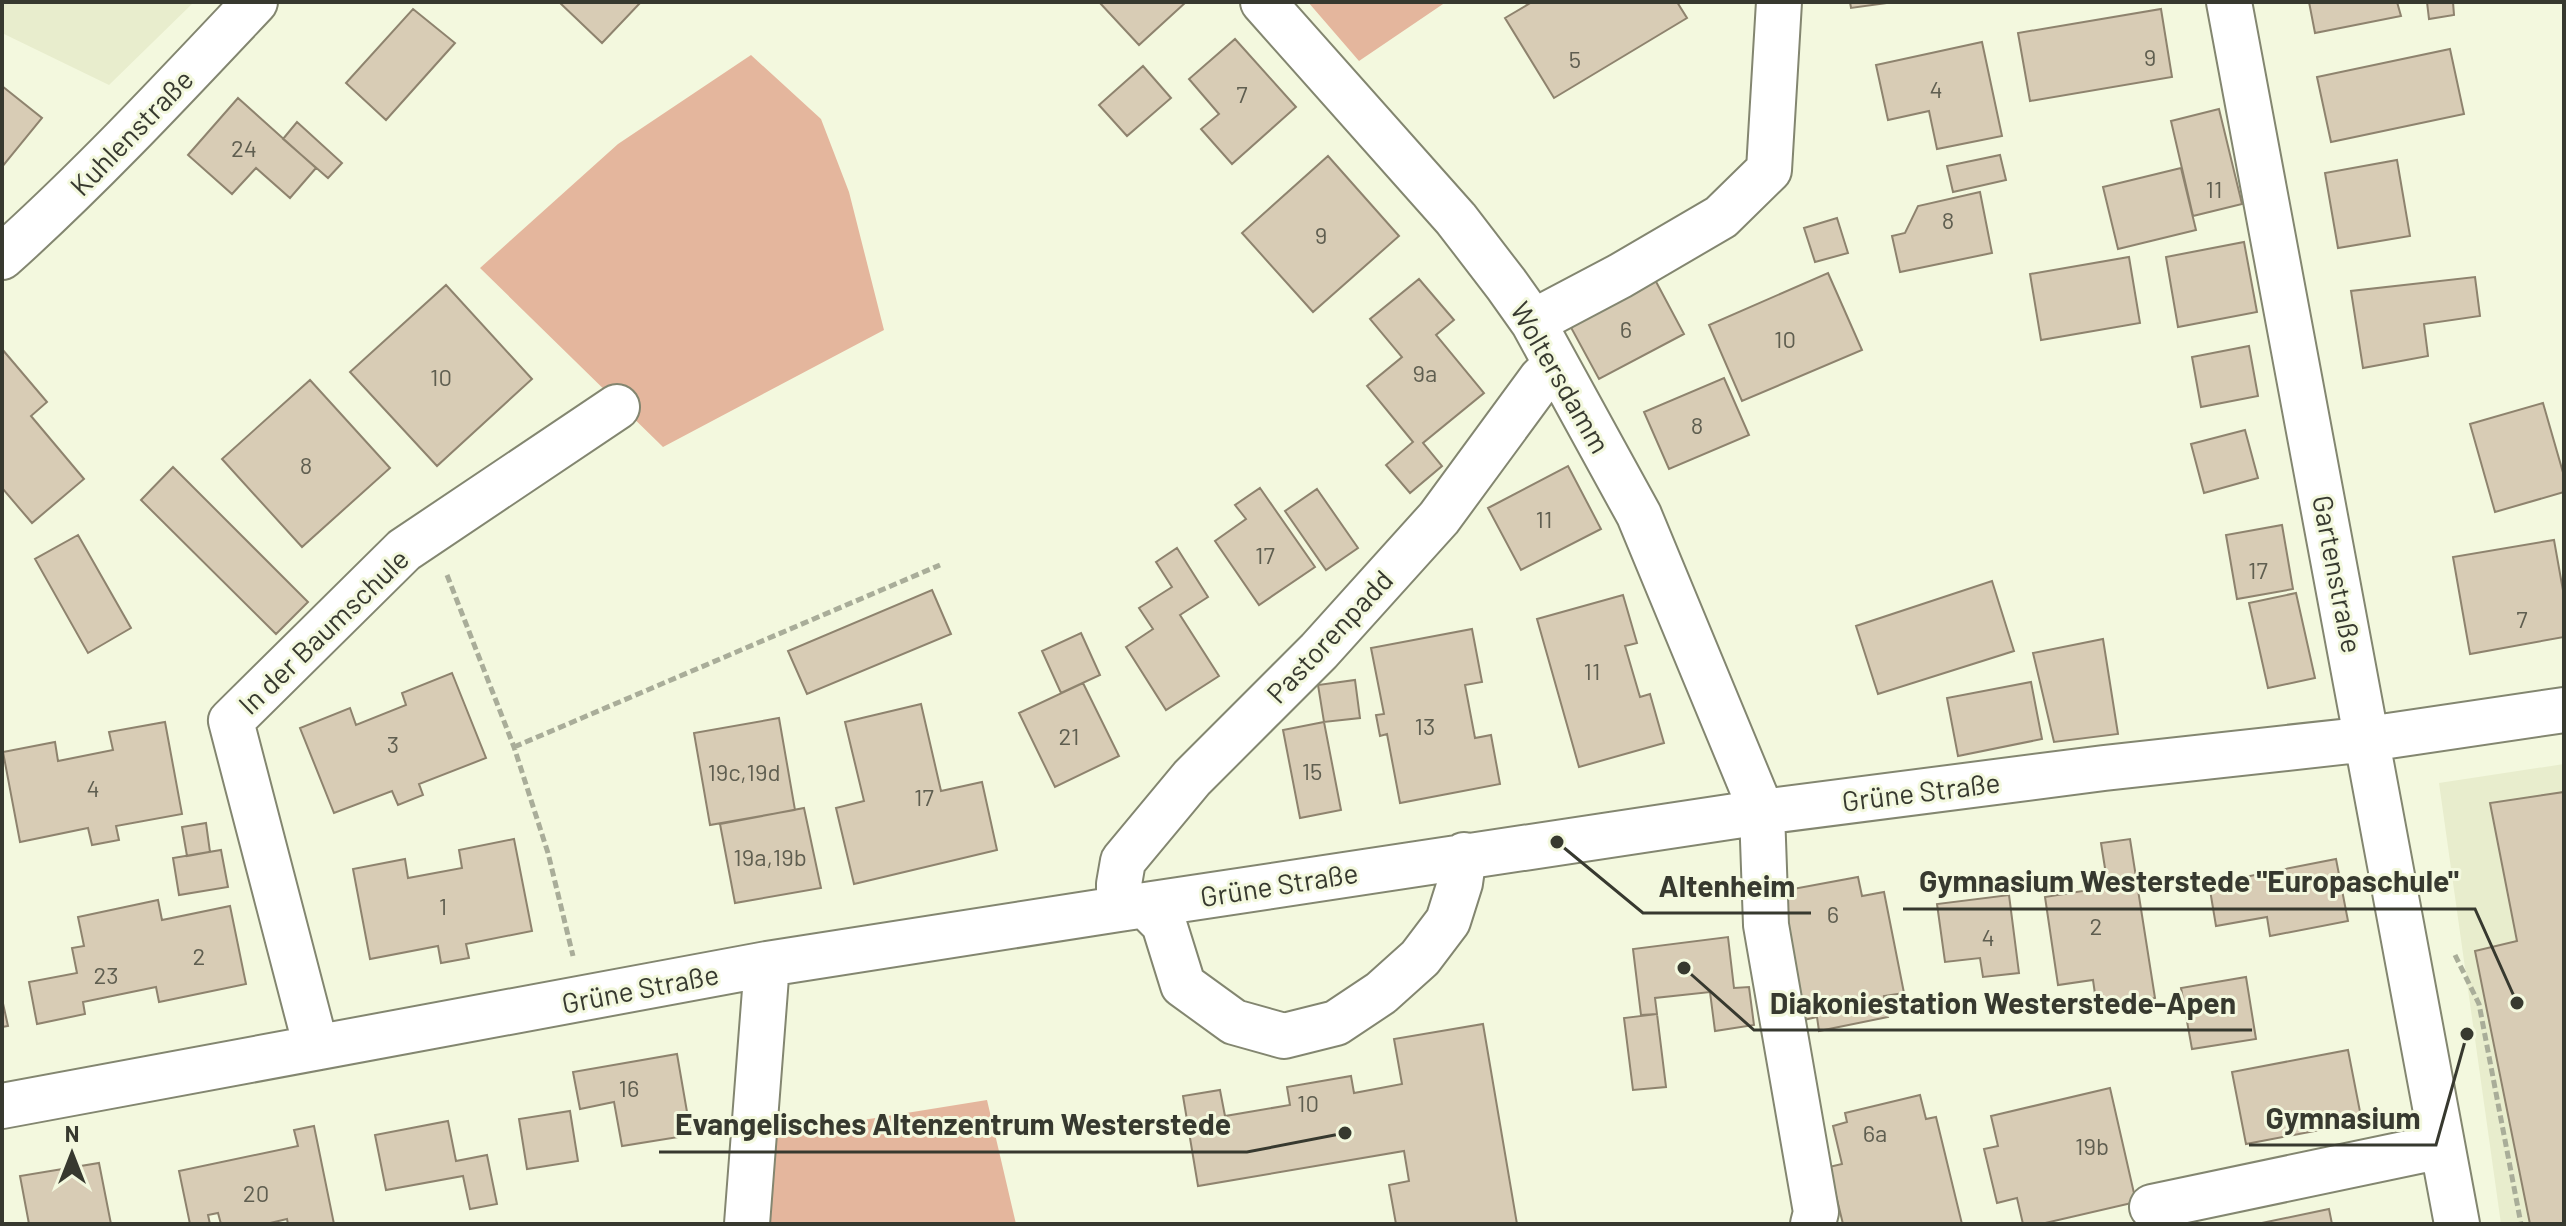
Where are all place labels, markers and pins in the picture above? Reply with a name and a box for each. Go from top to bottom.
callout: Gymnasium Westerstede "Europaschule" [1903,855,2475,909]
callout: Altenheim [1643,859,1811,913]
callout: Diakoniestation Westerstede-Apen [1754,976,2252,1030]
callout: Gymnasium [2249,1091,2436,1145]
callout: Evangelisches Altenzentrum Westerstede [659,1098,1247,1152]

